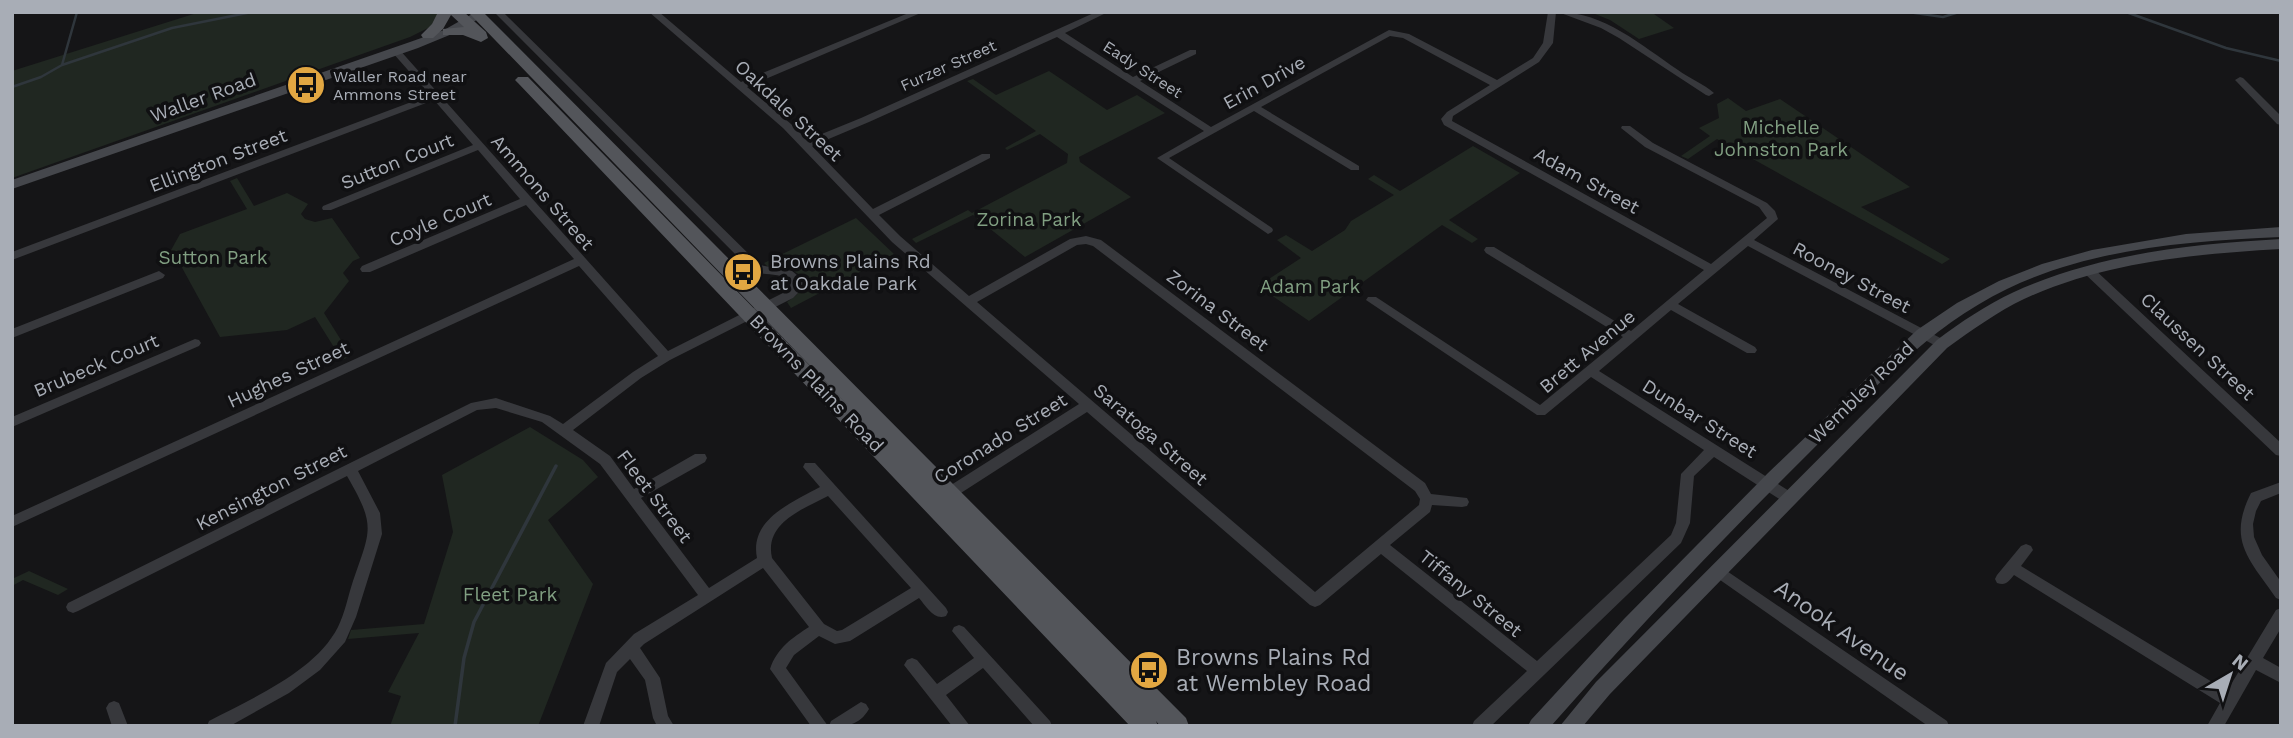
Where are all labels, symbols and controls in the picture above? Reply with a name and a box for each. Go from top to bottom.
street label: Furzer Street [897,36,999,95]
street label: Eady Street [1099,37,1186,102]
street label: Erin Drive [1219,50,1309,114]
street label: Oakdale Street [730,55,847,166]
bus stop icon: Waller Road near Ammons Street [285,64,327,106]
place label: Waller Road near Ammons Street [333,67,467,104]
street label: Waller Road [147,68,259,127]
park label: Michelle Johnston Park [1714,116,1848,161]
street label: Ellington Street [146,124,290,197]
street label: Sutton Court [337,128,457,195]
street label: Ammons Street [486,130,599,255]
street label: Adam Street [1530,142,1643,219]
street label: Coyle Court [386,188,495,251]
park label: Zorina Park [976,208,1082,231]
street label: Rooney Street [1789,237,1915,318]
park label: Sutton Park [158,246,268,269]
place label: Browns Plains Rd at Oakdale Park [770,250,931,295]
bus stop icon: Browns Plains Rd at Oakdale Park [722,251,764,293]
street label: Zorina Street [1162,265,1273,356]
park label: Adam Park [1260,275,1360,298]
street label: Claussen Street [2136,288,2260,405]
street label: Brett Avenue [1535,305,1640,398]
street label: Browns Plains Road [745,310,888,457]
street label: Brubeck Court [30,329,162,402]
street label: Hughes Street [224,336,353,413]
street label: Wembley Road [1804,336,1919,448]
street label: Dunbar Street [1638,374,1761,463]
street label: Saratoga Street [1089,378,1213,490]
street label: Coronado Street [929,388,1071,489]
street label: Kensington Street [192,439,350,535]
street label: Fleet Street [612,445,697,547]
street label: Tiffany Street [1415,545,1527,642]
street label: Anook Avenue [1769,574,1914,687]
park label: Fleet Park [463,583,557,606]
north arrow [2195,640,2265,710]
place label: Browns Plains Rd at Wembley Road [1176,644,1371,697]
bus stop icon: Browns Plains Rd at Wembley Road [1128,649,1170,691]
text: N [2228,649,2253,676]

